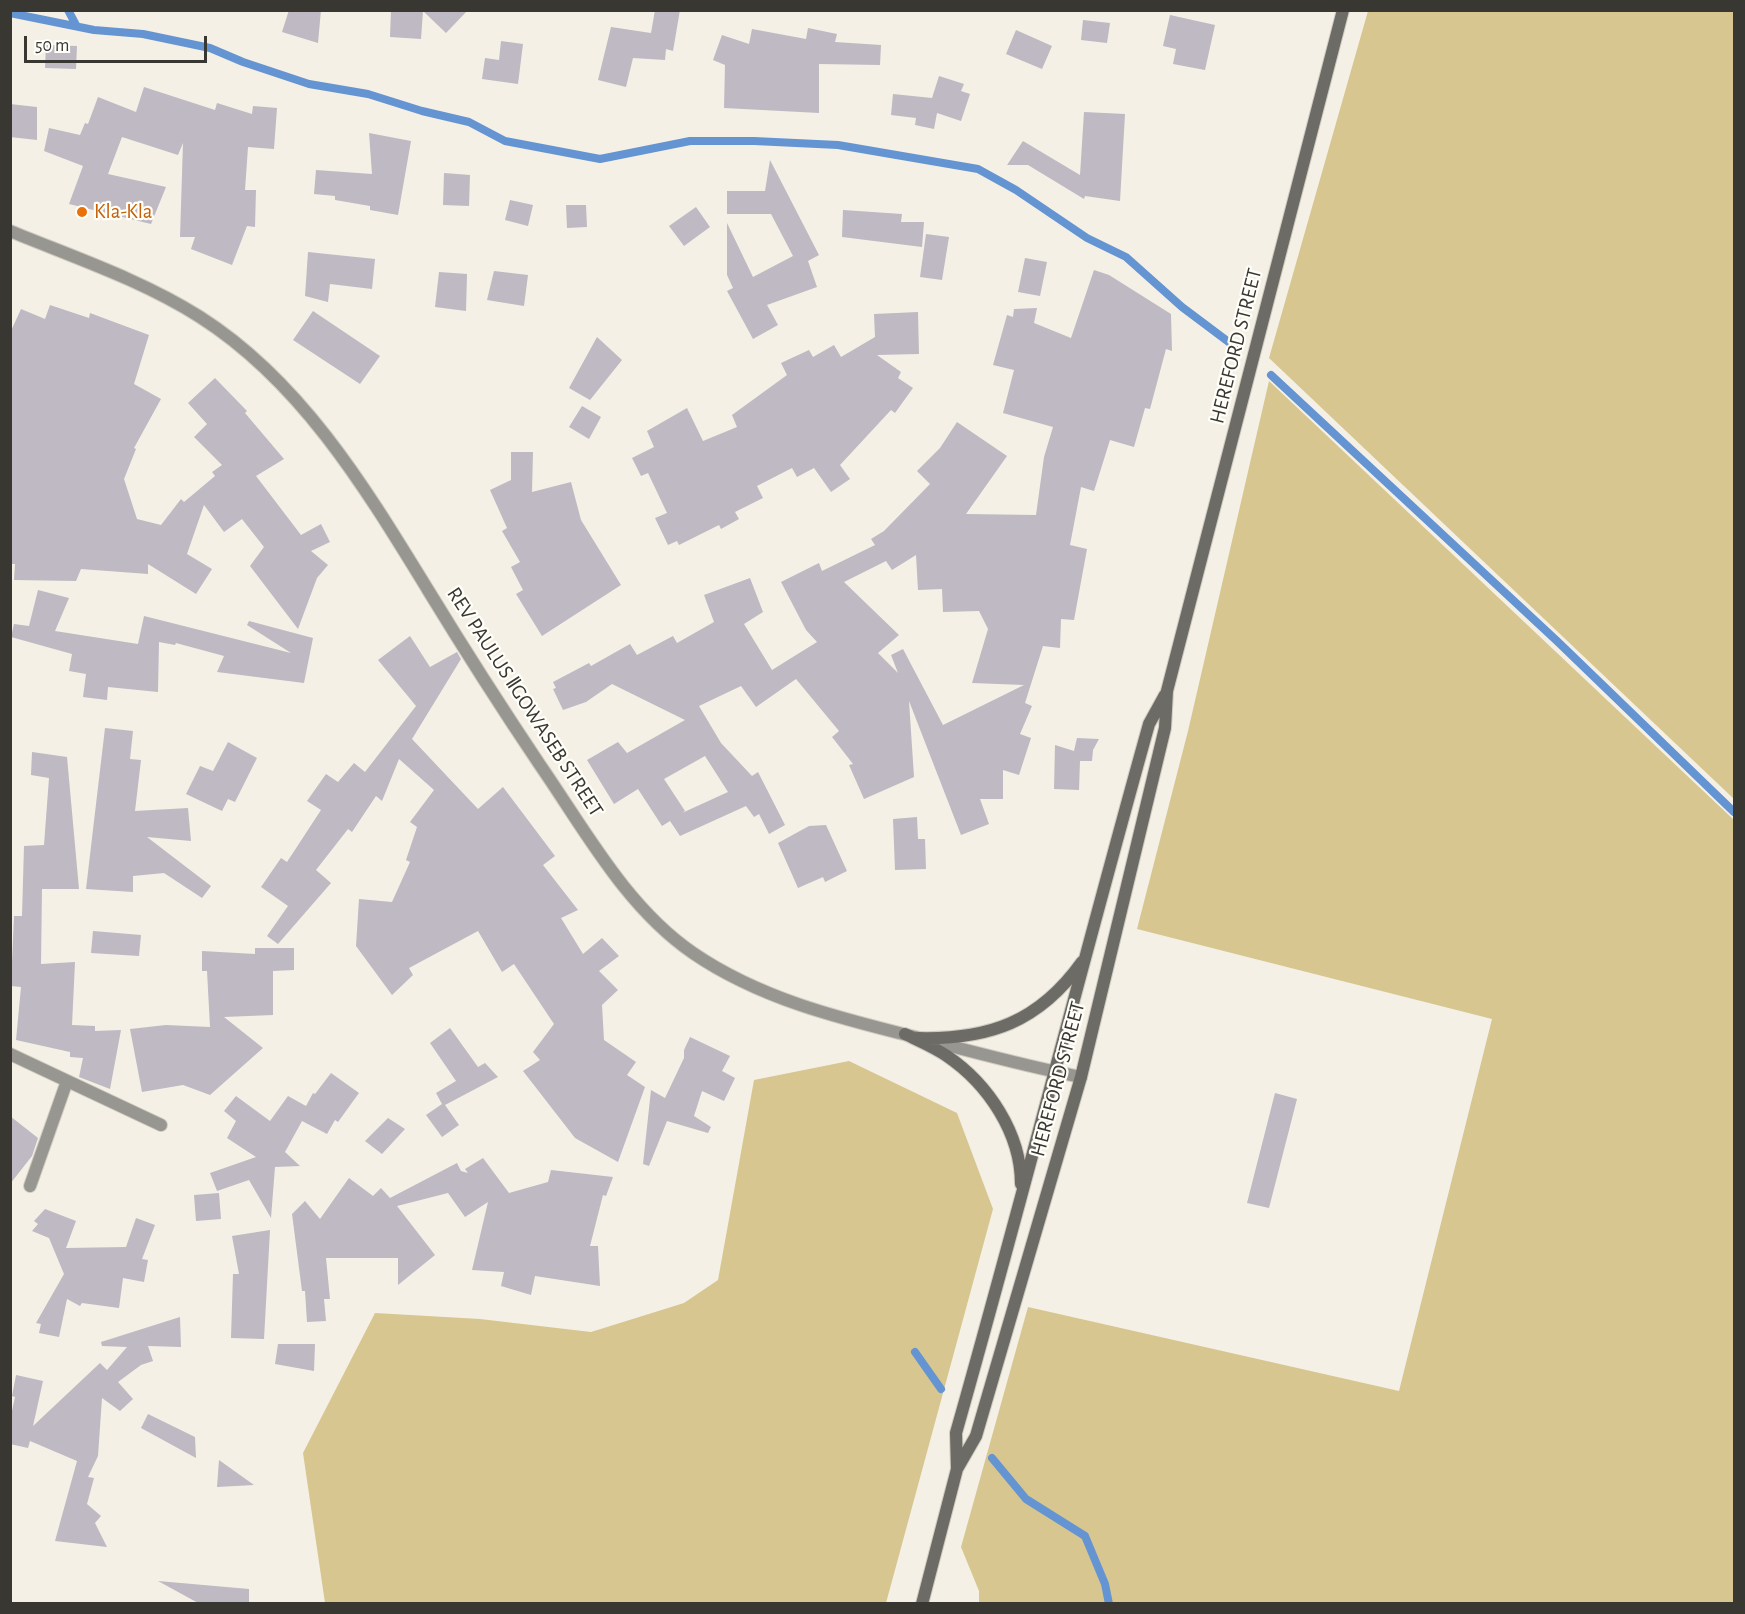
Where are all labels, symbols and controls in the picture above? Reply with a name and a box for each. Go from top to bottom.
scale bar [27,24,210,62]
text: 50 m [35,37,69,55]
place label: Kla-Kla [94,199,153,225]
marker: Kla-Kla [75,205,89,219]
street label: HEREFORD STREET [1204,266,1268,426]
street label: REV PAULUS ǁGOWASEB STREET [441,582,609,822]
street label: HEREFORD STREET [1025,999,1091,1159]

